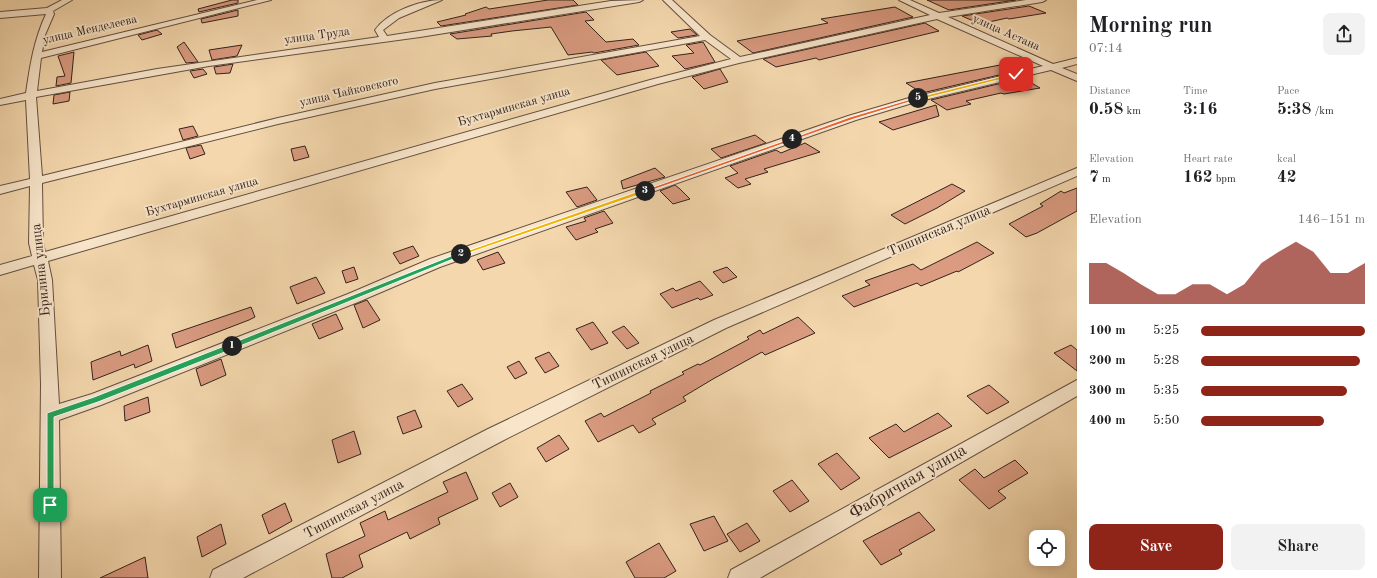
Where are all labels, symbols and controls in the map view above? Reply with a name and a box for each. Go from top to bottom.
street label: улица Менделеева [42,13,138,47]
street label: улица Астана [970,13,1042,53]
button: share [1323,13,1365,55]
text: Morning run [1089,15,1212,37]
street label: улица Труда [283,25,351,47]
text: 07:14 [1089,42,1123,55]
pin [999,57,1033,91]
icon: check [1005,63,1027,85]
street label: улица Чайковского [299,75,399,109]
street label: Бухтарминская улица [456,85,572,129]
text: Distance [1089,86,1130,97]
text: Time [1183,86,1208,97]
text: Pace [1277,86,1299,97]
pin: 5 [908,88,928,108]
text: 5 [915,92,921,103]
text: 0.58 [1089,101,1123,118]
text: 3:16 [1183,101,1217,118]
text: 5:38 [1277,101,1311,118]
text: km [1123,106,1141,117]
text: /km [1311,106,1334,117]
pin: 4 [782,129,802,149]
text: 4 [789,133,795,144]
text: Elevation [1089,154,1134,165]
text: Heart rate [1183,154,1232,165]
text: kcal [1277,154,1296,165]
text: 7 [1089,169,1099,186]
text: 162 [1183,169,1213,186]
text: 42 [1277,169,1297,186]
text: m [1099,174,1111,185]
text: bpm [1213,174,1236,185]
street label: Бухтарминская улица [144,175,260,219]
pin: 3 [635,181,655,201]
text: 3 [642,185,648,196]
street label: Тишинская улица [885,203,993,259]
text: Elevation [1089,213,1142,226]
text: 146–151 m [1298,213,1365,226]
street label: Брилина улица [29,223,53,317]
pin: 2 [451,244,471,264]
text: 2 [458,248,464,259]
text: 100 m [1089,324,1126,337]
text: 5:25 [1153,324,1179,337]
street label: Тишинская улица [590,331,696,393]
pin: 1 [222,336,242,356]
text: 1 [229,340,235,351]
text: 200 m [1089,354,1126,367]
text: 5:28 [1153,354,1179,367]
text: 300 m [1089,384,1126,397]
text: 5:35 [1153,384,1179,397]
text: 400 m [1089,414,1126,427]
text: 5:50 [1153,414,1179,427]
street label: Фабричная улица [846,441,970,522]
street label: Тишинская улица [302,477,406,541]
pin [33,488,67,522]
icon: arrive [39,494,61,516]
button: Save [1089,524,1223,570]
button: Share [1231,524,1365,570]
map controls [1029,530,1065,566]
button: locate [1029,530,1065,566]

